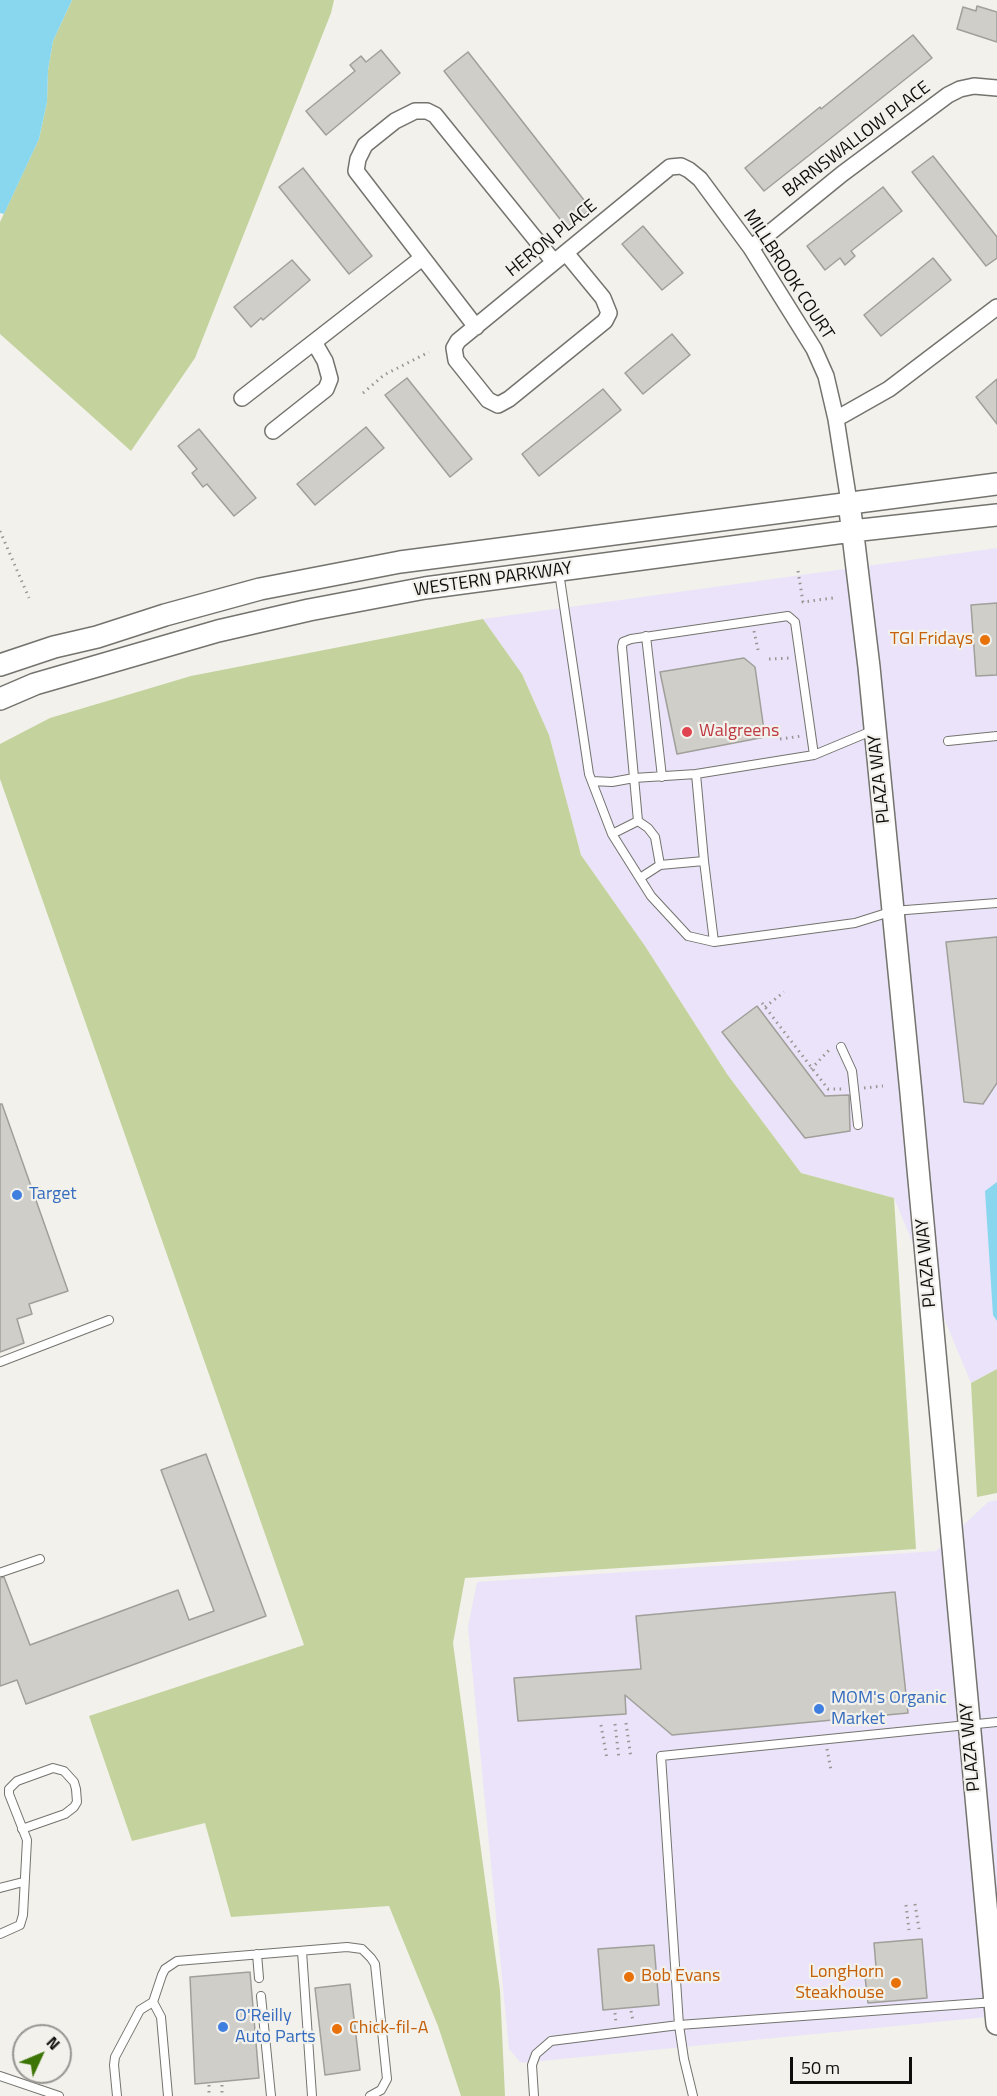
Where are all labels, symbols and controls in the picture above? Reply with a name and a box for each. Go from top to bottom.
street label: BARNSWALLOW PLACE [779,77,935,203]
street label: HERON PLACE [502,196,602,282]
street label: MILLBROOK COURT [738,206,838,344]
street label: WESTERN PARKWAY [413,558,573,602]
place label: TGI Fridays [890,629,973,651]
marker: TGI Fridays [978,633,992,647]
place label: Walgreens [699,721,779,743]
marker: Walgreens [680,725,694,739]
street label: PLAZA WAY [865,733,895,825]
place label: Target [29,1184,77,1206]
marker: Target [10,1188,24,1202]
street label: PLAZA WAY [912,1217,942,1309]
place label: MOM's Organic Market [831,1688,947,1730]
street label: PLAZA WAY [956,1701,986,1793]
marker: MOM's Organic Market [812,1702,826,1716]
place label: LongHorn Steakhouse [795,1962,884,2004]
place label: Bob Evans [641,1966,720,1988]
marker: Bob Evans [622,1970,636,1984]
marker: LongHorn Steakhouse [889,1976,903,1990]
place label: O'Reilly Auto Parts [235,2006,316,2048]
place label: Chick-fil-A [349,2018,428,2040]
marker: O'Reilly Auto Parts [216,2020,230,2034]
marker: Chick-fil-A [330,2022,344,2036]
north arrow [12,2024,72,2084]
text: N [41,2031,66,2055]
scale bar [793,2045,914,2083]
text: 50 m [801,2054,840,2081]

